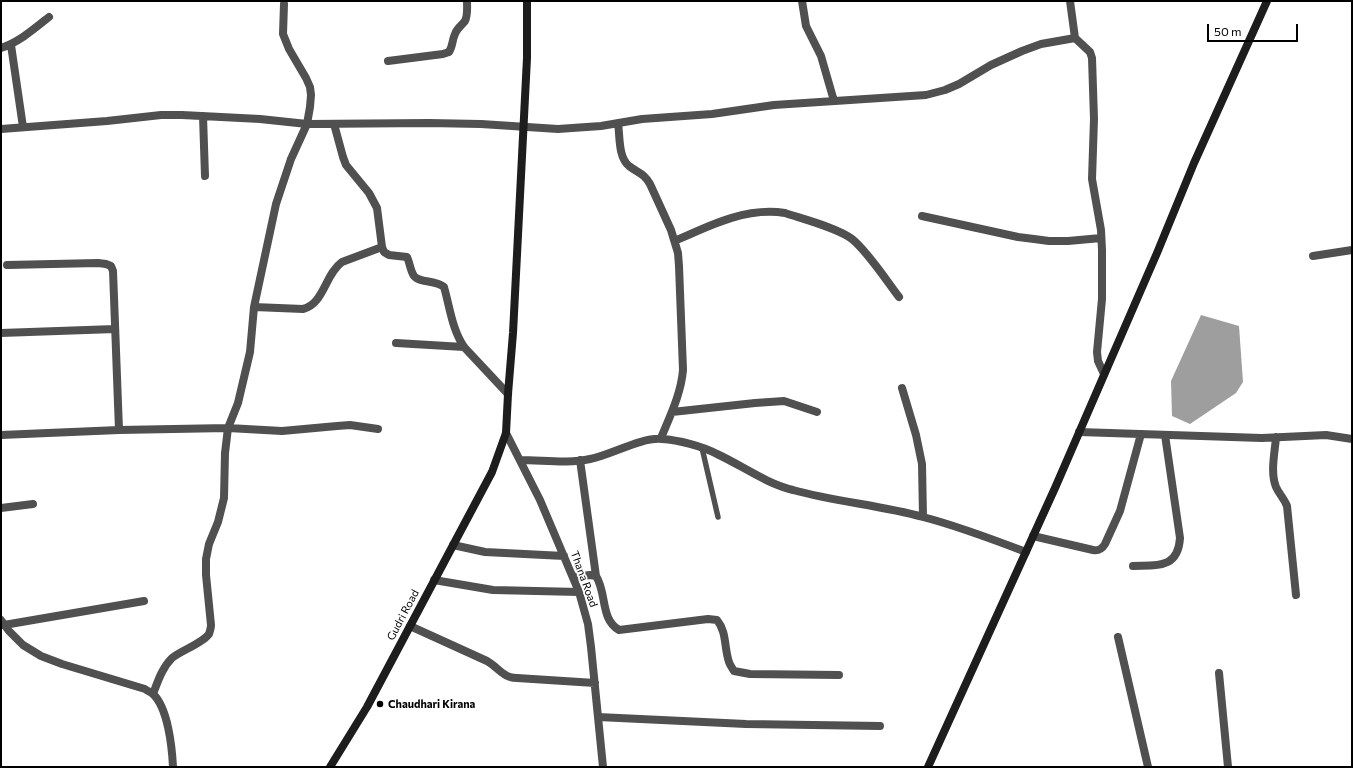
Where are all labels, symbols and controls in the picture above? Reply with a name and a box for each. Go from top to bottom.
scale bar [1209,16,1300,42]
text: 50 m [1214,24,1242,38]
street label: Thana Road [568,549,600,609]
street label: Gudri Road [384,587,422,643]
place label: Chaudhari Kirana [388,697,475,711]
marker: Chaudhari Kirana [375,699,385,709]

